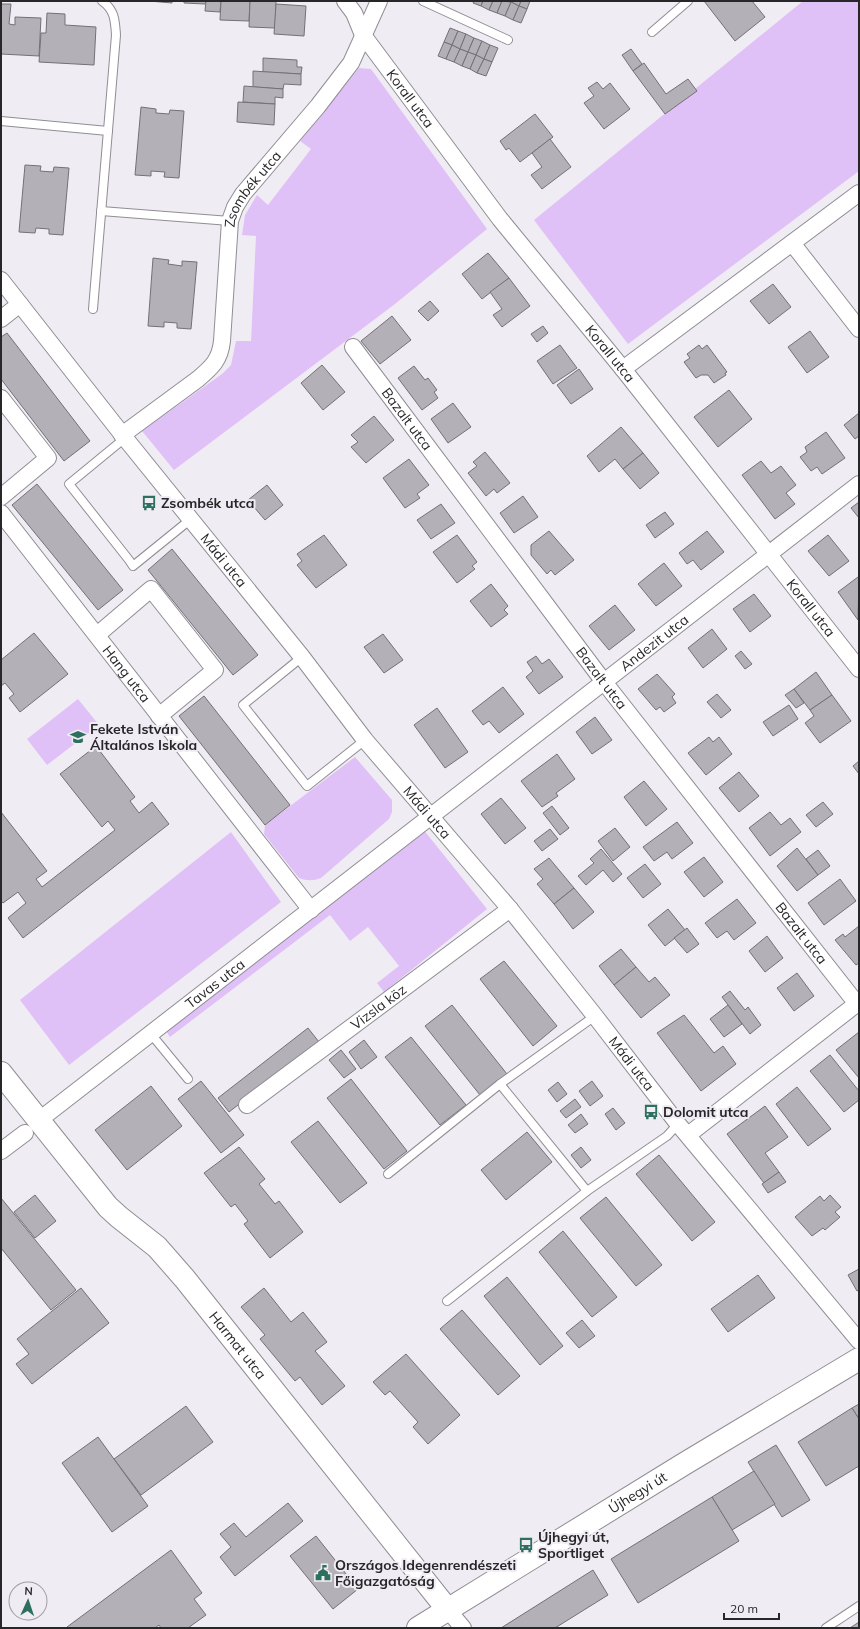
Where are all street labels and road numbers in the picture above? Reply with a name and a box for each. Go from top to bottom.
street label: Korall utca [383,66,438,131]
street label: Zsombék utca [221,147,285,228]
street label: Korall utca [581,321,639,386]
street label: Bazalt utca [378,384,436,454]
street label: Mádi utca [197,530,251,591]
street label: Korall utca [783,575,839,640]
street label: Andezit utca [616,611,692,675]
street label: Hang utca [99,642,154,706]
street label: Bazalt utca [572,643,631,713]
street label: Mádi utca [399,782,455,843]
street label: Bazalt utca [772,899,831,968]
street label: Tavas utca [182,955,248,1012]
street label: Vizsla köz [347,980,410,1034]
street label: Mádi utca [605,1033,658,1094]
street label: Harmat utca [205,1308,270,1383]
street label: Újhegyi út [605,1468,670,1517]

